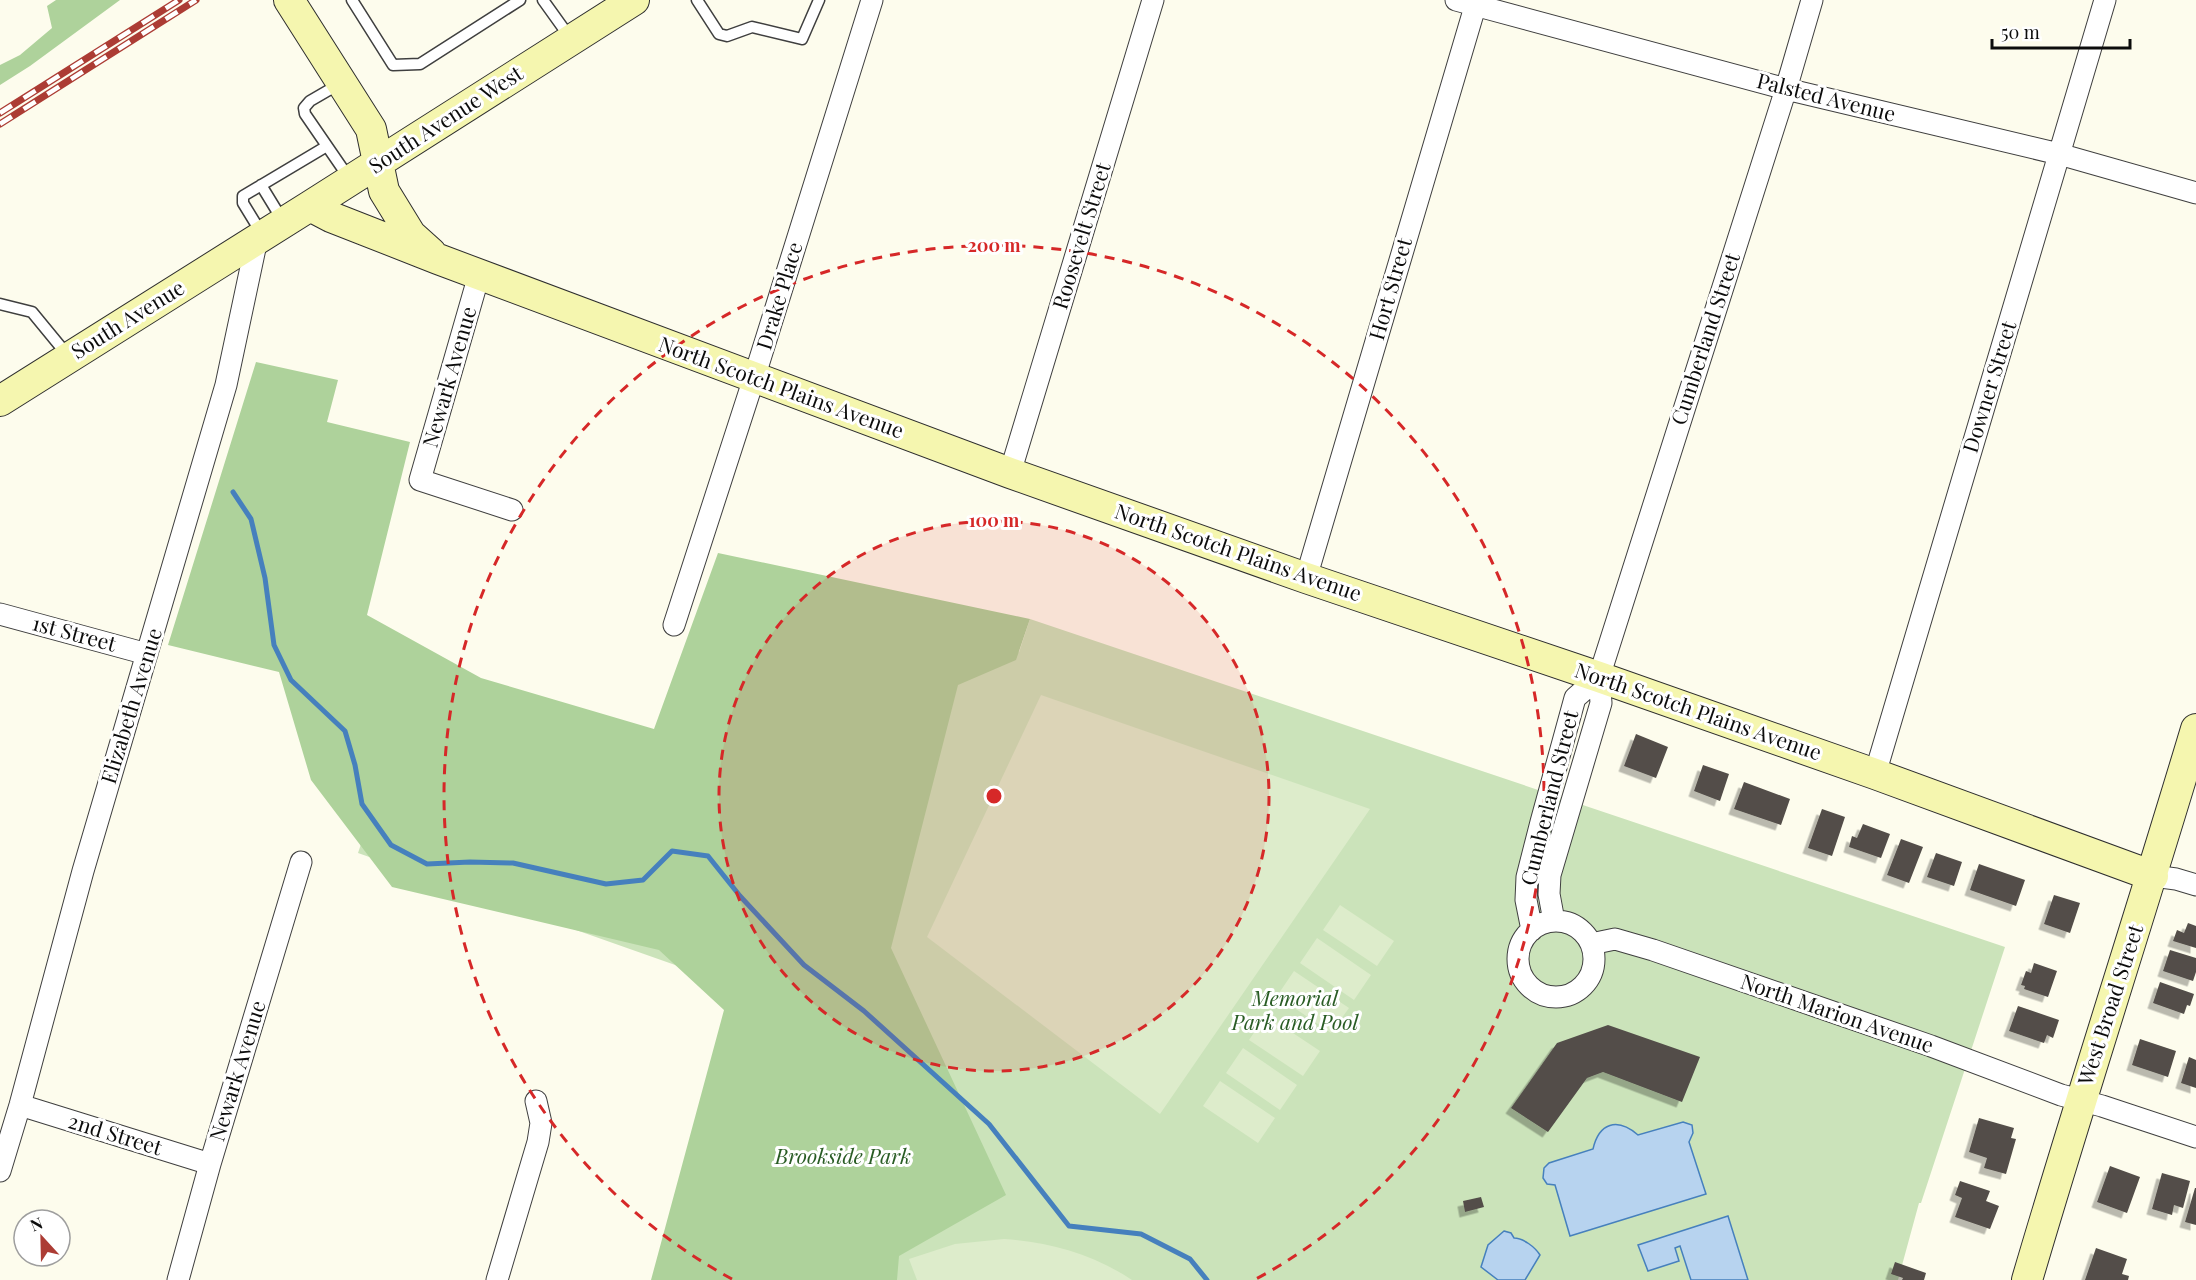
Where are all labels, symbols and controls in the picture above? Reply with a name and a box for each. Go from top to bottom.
scale bar [1992,12,2130,50]
text: 50 m [2001,20,2040,44]
street label: South Avenue West [363,58,528,179]
street label: Palsted Avenue [1754,65,1899,127]
street label: Roosevelt Street [1044,158,1116,312]
text: 200 m [967,233,1021,257]
street label: Hort Street [1361,234,1417,343]
street label: Drake Place [748,238,808,353]
street label: Cumberland Street [1663,248,1745,428]
street label: South Avenue [65,272,189,364]
street label: Newark Avenue [415,303,482,450]
street label: Downer Street [1955,317,2022,456]
street label: North Scotch Plains Avenue [655,329,908,444]
street label: North Scotch Plains Avenue [1112,496,1366,607]
text: 100 m [969,508,1020,532]
street label: 1st Street [29,607,120,657]
street label: Elizabeth Avenue [93,624,167,787]
street label: North Scotch Plains Avenue [1572,655,1826,766]
street label: Cumberland Street [1513,707,1583,888]
centre of rings [984,786,1004,806]
street label: West Broad Street [2070,920,2148,1089]
street label: North Marion Avenue [1737,966,1938,1058]
park label: Memorial Park and Pool [1231,983,1359,1035]
street label: Newark Avenue [201,997,271,1144]
street label: 2nd Street [65,1106,166,1161]
park label: Brookside Park [774,1141,911,1169]
north arrow [12,1208,72,1268]
text: N [27,1212,46,1236]

